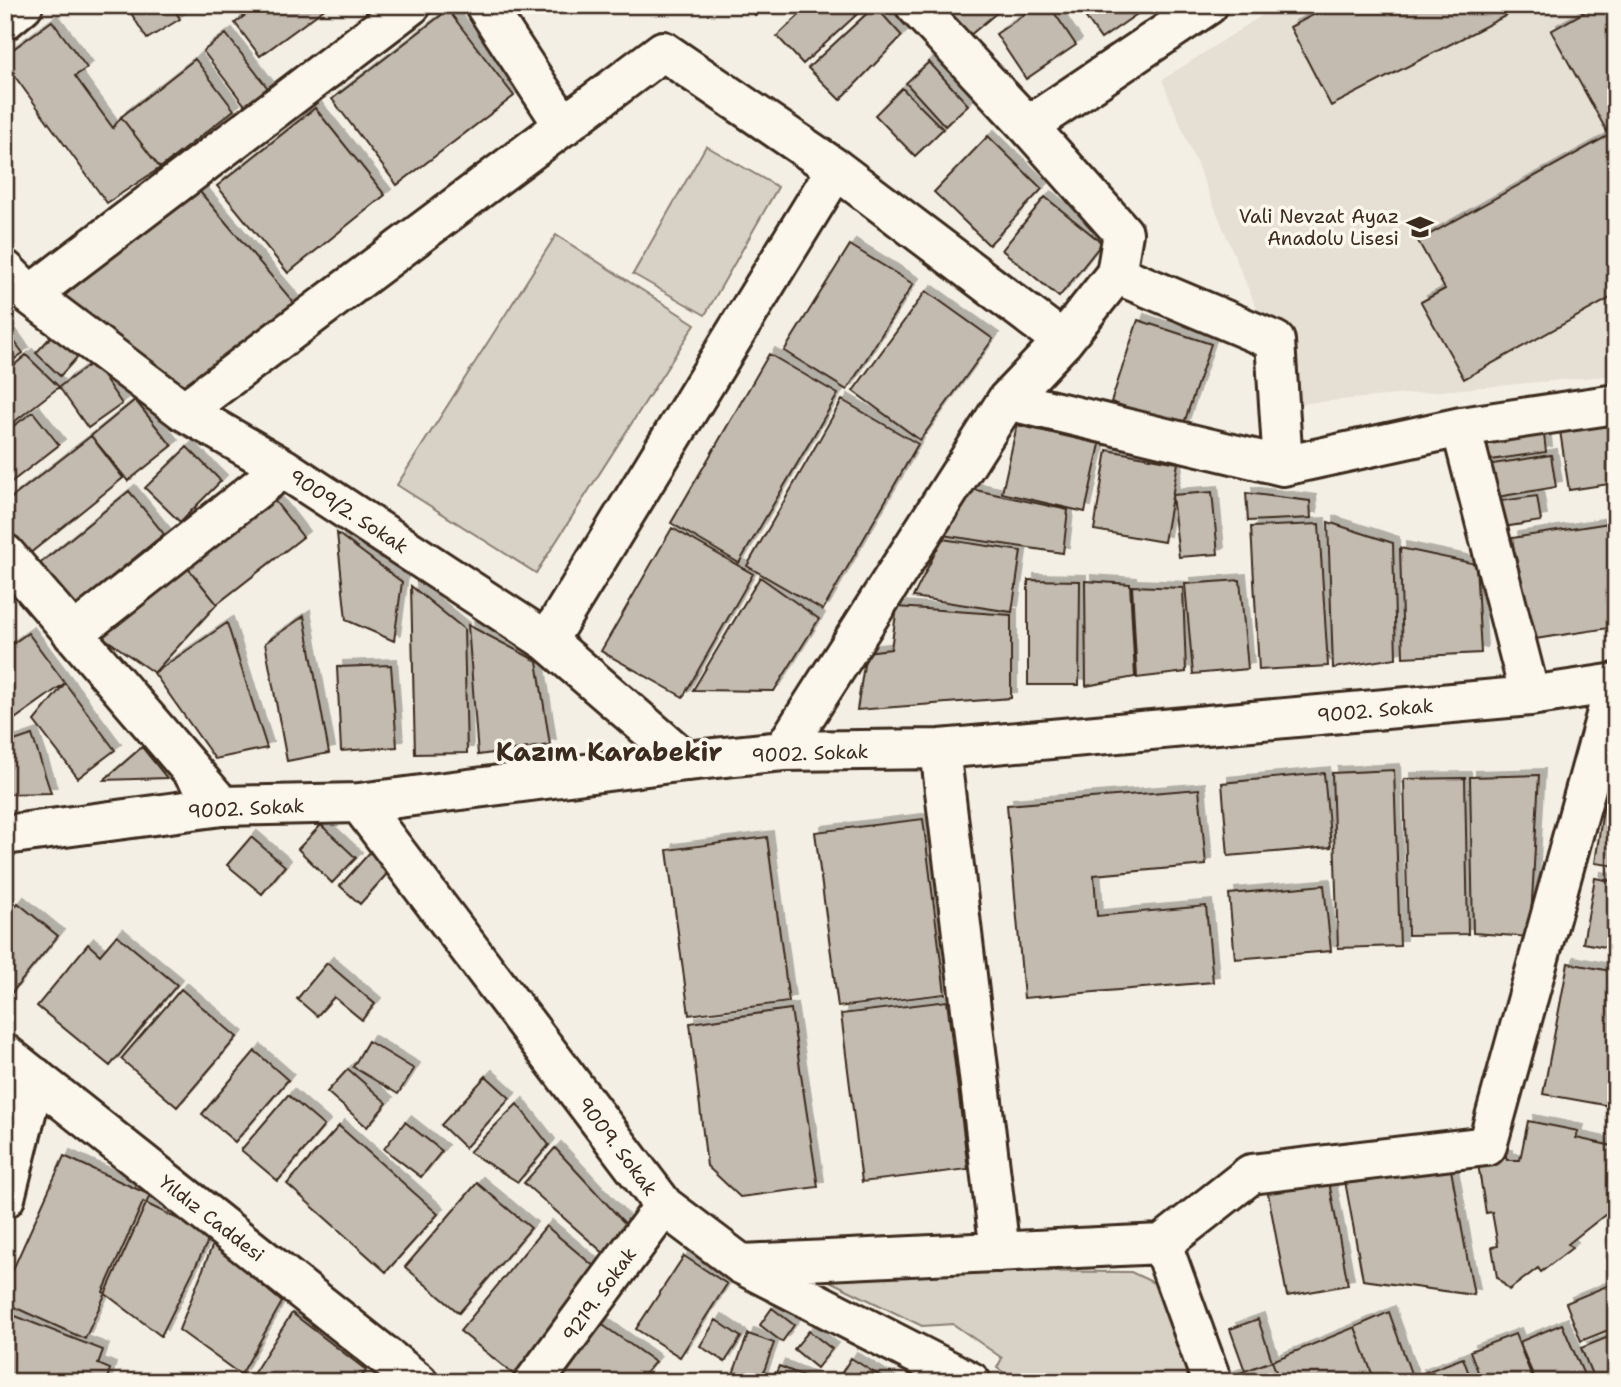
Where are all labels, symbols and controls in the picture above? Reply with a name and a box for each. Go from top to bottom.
place label: Vali Nevzat Ayaz Anadolu Lisesi [1239,204,1399,251]
school or university icon: Vali Nevzat Ayaz Anadolu Lisesi [1405,212,1435,242]
street label: 9009/2. Sokak [284,464,413,559]
street label: 9002. Sokak [1316,693,1434,728]
district label: Kazım Karabekir [496,734,722,769]
street label: 9002. Sokak [751,739,869,768]
street label: 9002. Sokak [187,793,305,824]
street label: 9009. Sokak [572,1092,663,1201]
street label: Yıldız Caddesi [154,1169,269,1267]
street label: 9219. Sokak [557,1242,642,1346]

